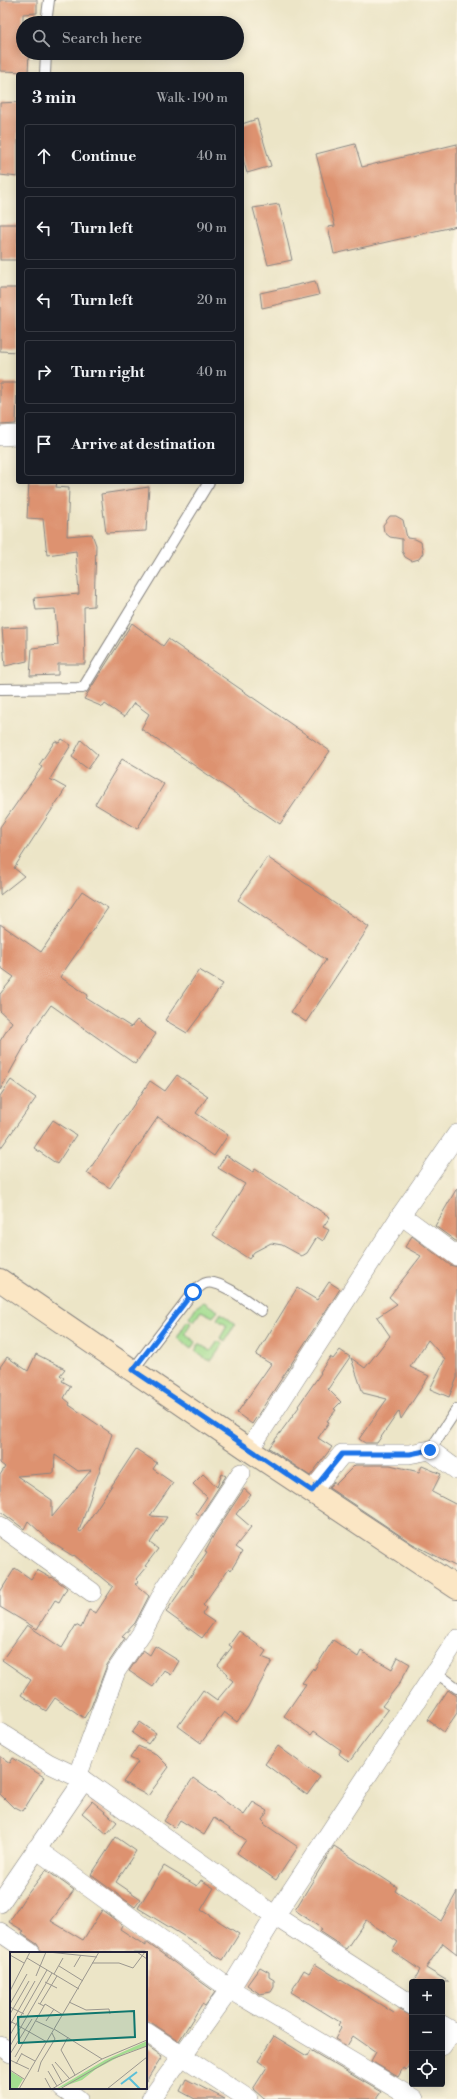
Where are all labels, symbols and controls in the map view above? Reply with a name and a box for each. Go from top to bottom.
search box [16,16,244,60]
icon: search [30,27,52,49]
text: Search here [62,29,142,48]
text: 3 min [32,87,76,109]
text: Walk · 190 m [157,90,228,106]
icon: ahead [33,145,55,167]
text: Continue [71,147,136,166]
text: 40 m [197,148,227,164]
icon: left [33,217,55,239]
text: Turn left [71,219,133,238]
text: 90 m [196,220,227,236]
icon: left [33,289,55,311]
text: Turn left [71,291,133,310]
text: 20 m [197,292,227,308]
icon: right [33,361,55,383]
text: Turn right [71,363,145,382]
text: 40 m [197,364,227,380]
icon: arrive [33,433,55,455]
text: Arrive at destination [71,435,215,454]
route start [184,1283,202,1301]
route end [421,1441,439,1459]
inset map [10,1952,147,2089]
map controls [409,1979,445,2087]
button: + [409,1979,445,2015]
button: − [409,2015,445,2051]
button: locate [409,2051,445,2087]

